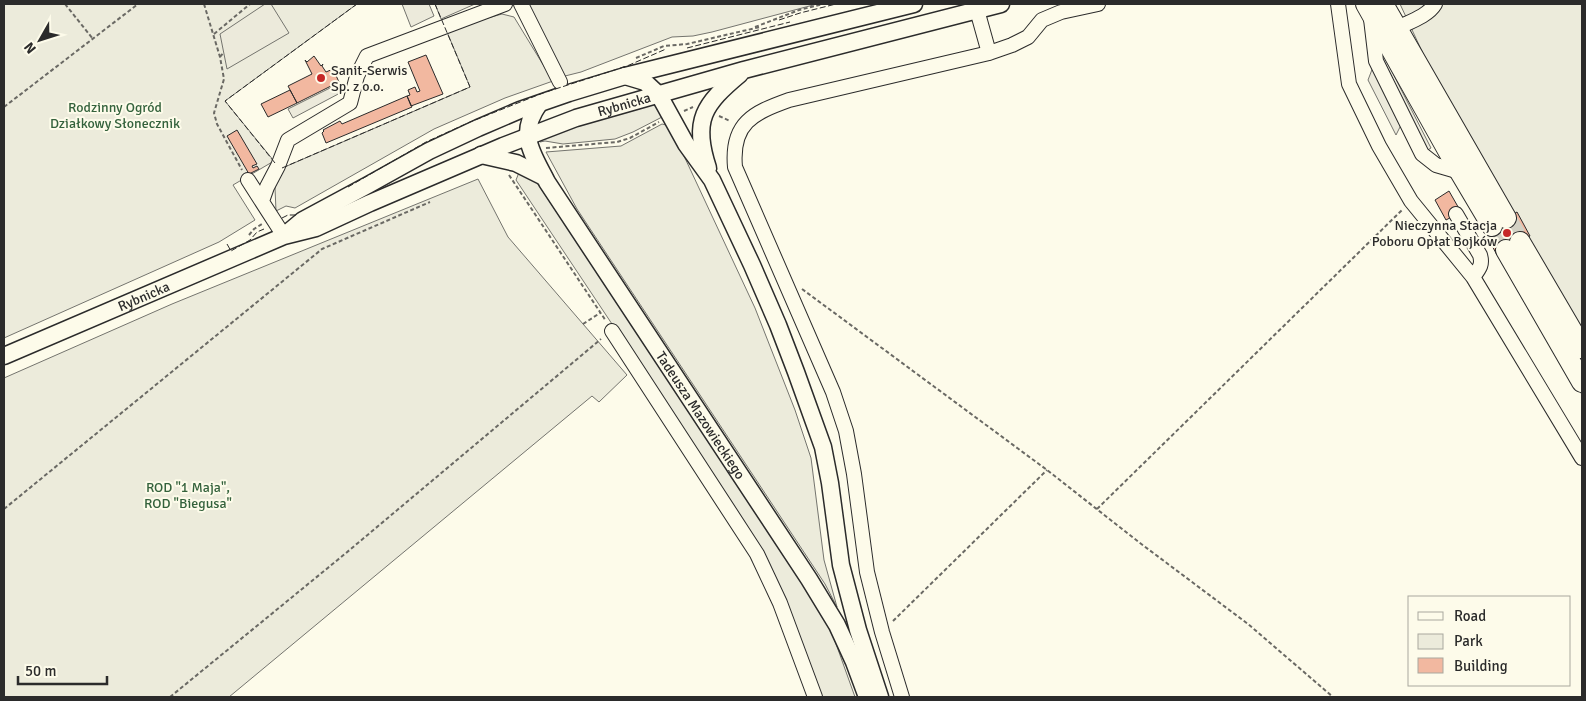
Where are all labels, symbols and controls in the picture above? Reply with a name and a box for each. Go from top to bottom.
north arrow [15,15,65,65]
text: N [21,39,40,57]
place label: Sanit-Serwis Sp. z o.o. [331,62,408,95]
marker: Sanit-Serwis Sp. z o.o. [315,72,327,84]
street label: Rybnicka [596,89,653,120]
park label: Rodzinny Ogród Działkowy Słonecznik [50,99,180,132]
place label: Nieczynna Stacja Poboru Opłat Bojków [1372,217,1497,250]
marker: Nieczynna Stacja Poboru Opłat Bojków [1501,227,1513,239]
street label: Rybnicka [115,278,172,315]
street label: Tadeusza Mazowieckiego [652,348,749,483]
park label: ROD "1 Maja", ROD "Biegusa" [144,479,232,512]
legend [1408,596,1571,686]
text: Road [1454,607,1486,625]
text: Park [1454,632,1483,650]
scale bar [18,654,106,686]
text: Building [1454,657,1508,675]
text: 50 m [25,662,56,680]

